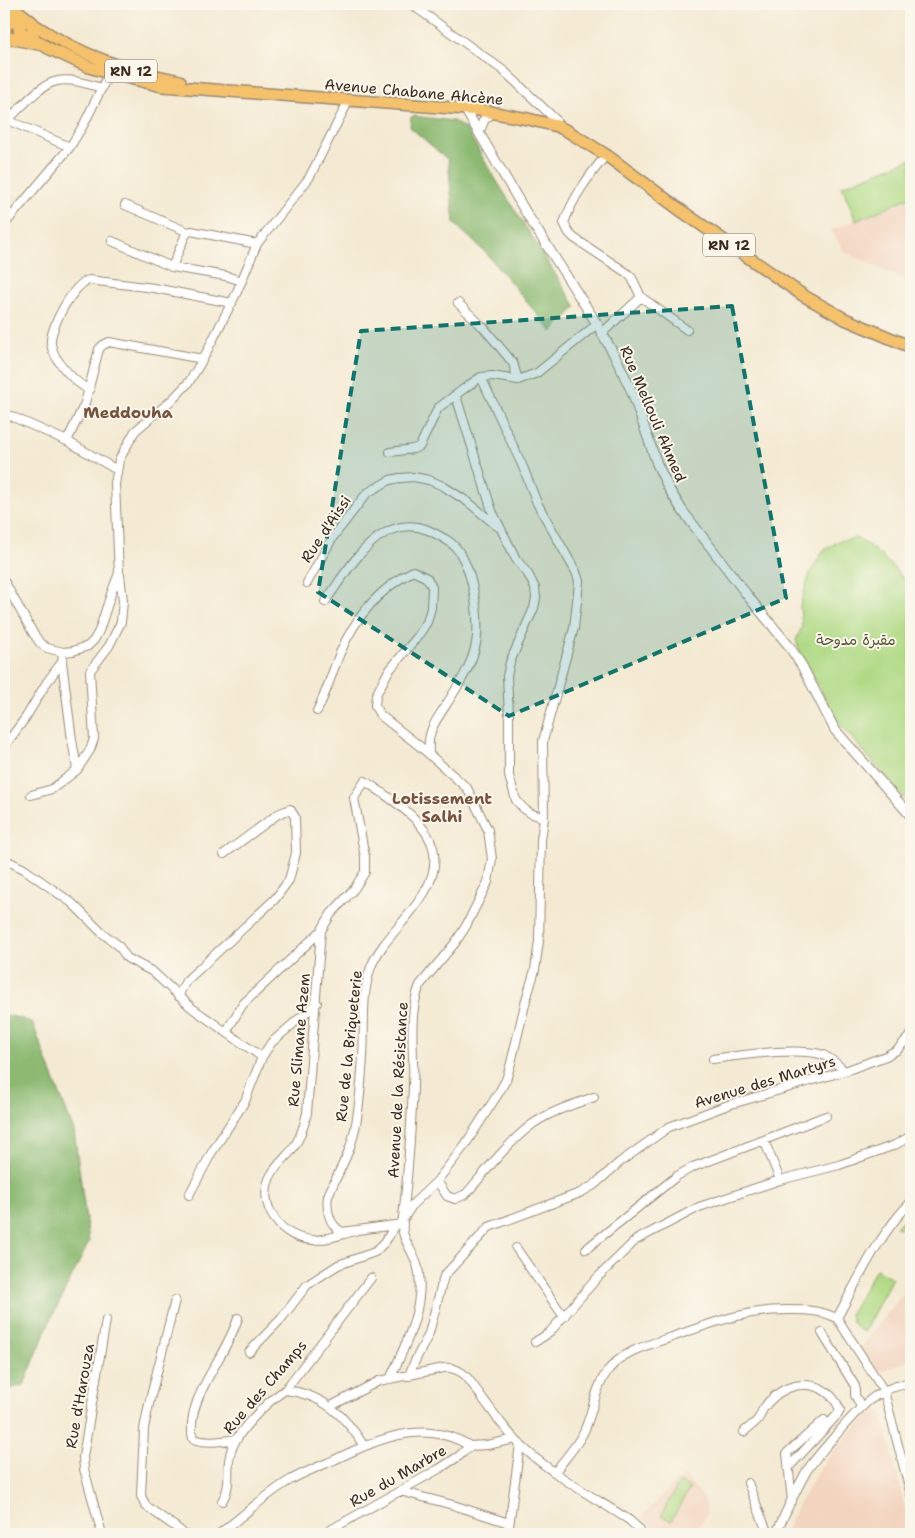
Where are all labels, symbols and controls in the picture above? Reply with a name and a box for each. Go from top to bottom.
road number: RN 12 [105,59,157,82]
street label: Avenue Chabane Ahcène [324,74,504,110]
road number: RN 12 [703,234,755,256]
street label: Rue Mellouli Ahmed [615,343,691,486]
district label: Meddouha [83,402,173,423]
street label: Rue d'Aissi [296,492,356,566]
park label: مقبرة مدوحة [816,630,896,650]
district label: Lotissement Salhi [392,788,492,827]
street label: Rue de la Briqueterie [331,969,367,1123]
street label: Rue Slimane Azem [283,972,315,1108]
street label: Avenue de la Résistance [383,1001,413,1179]
street label: Avenue des Martyrs [692,1051,838,1113]
street label: Rue des Champs [219,1336,311,1438]
street label: Rue d'Harouza [61,1341,99,1450]
street label: Rue du Marbre [346,1440,450,1512]

